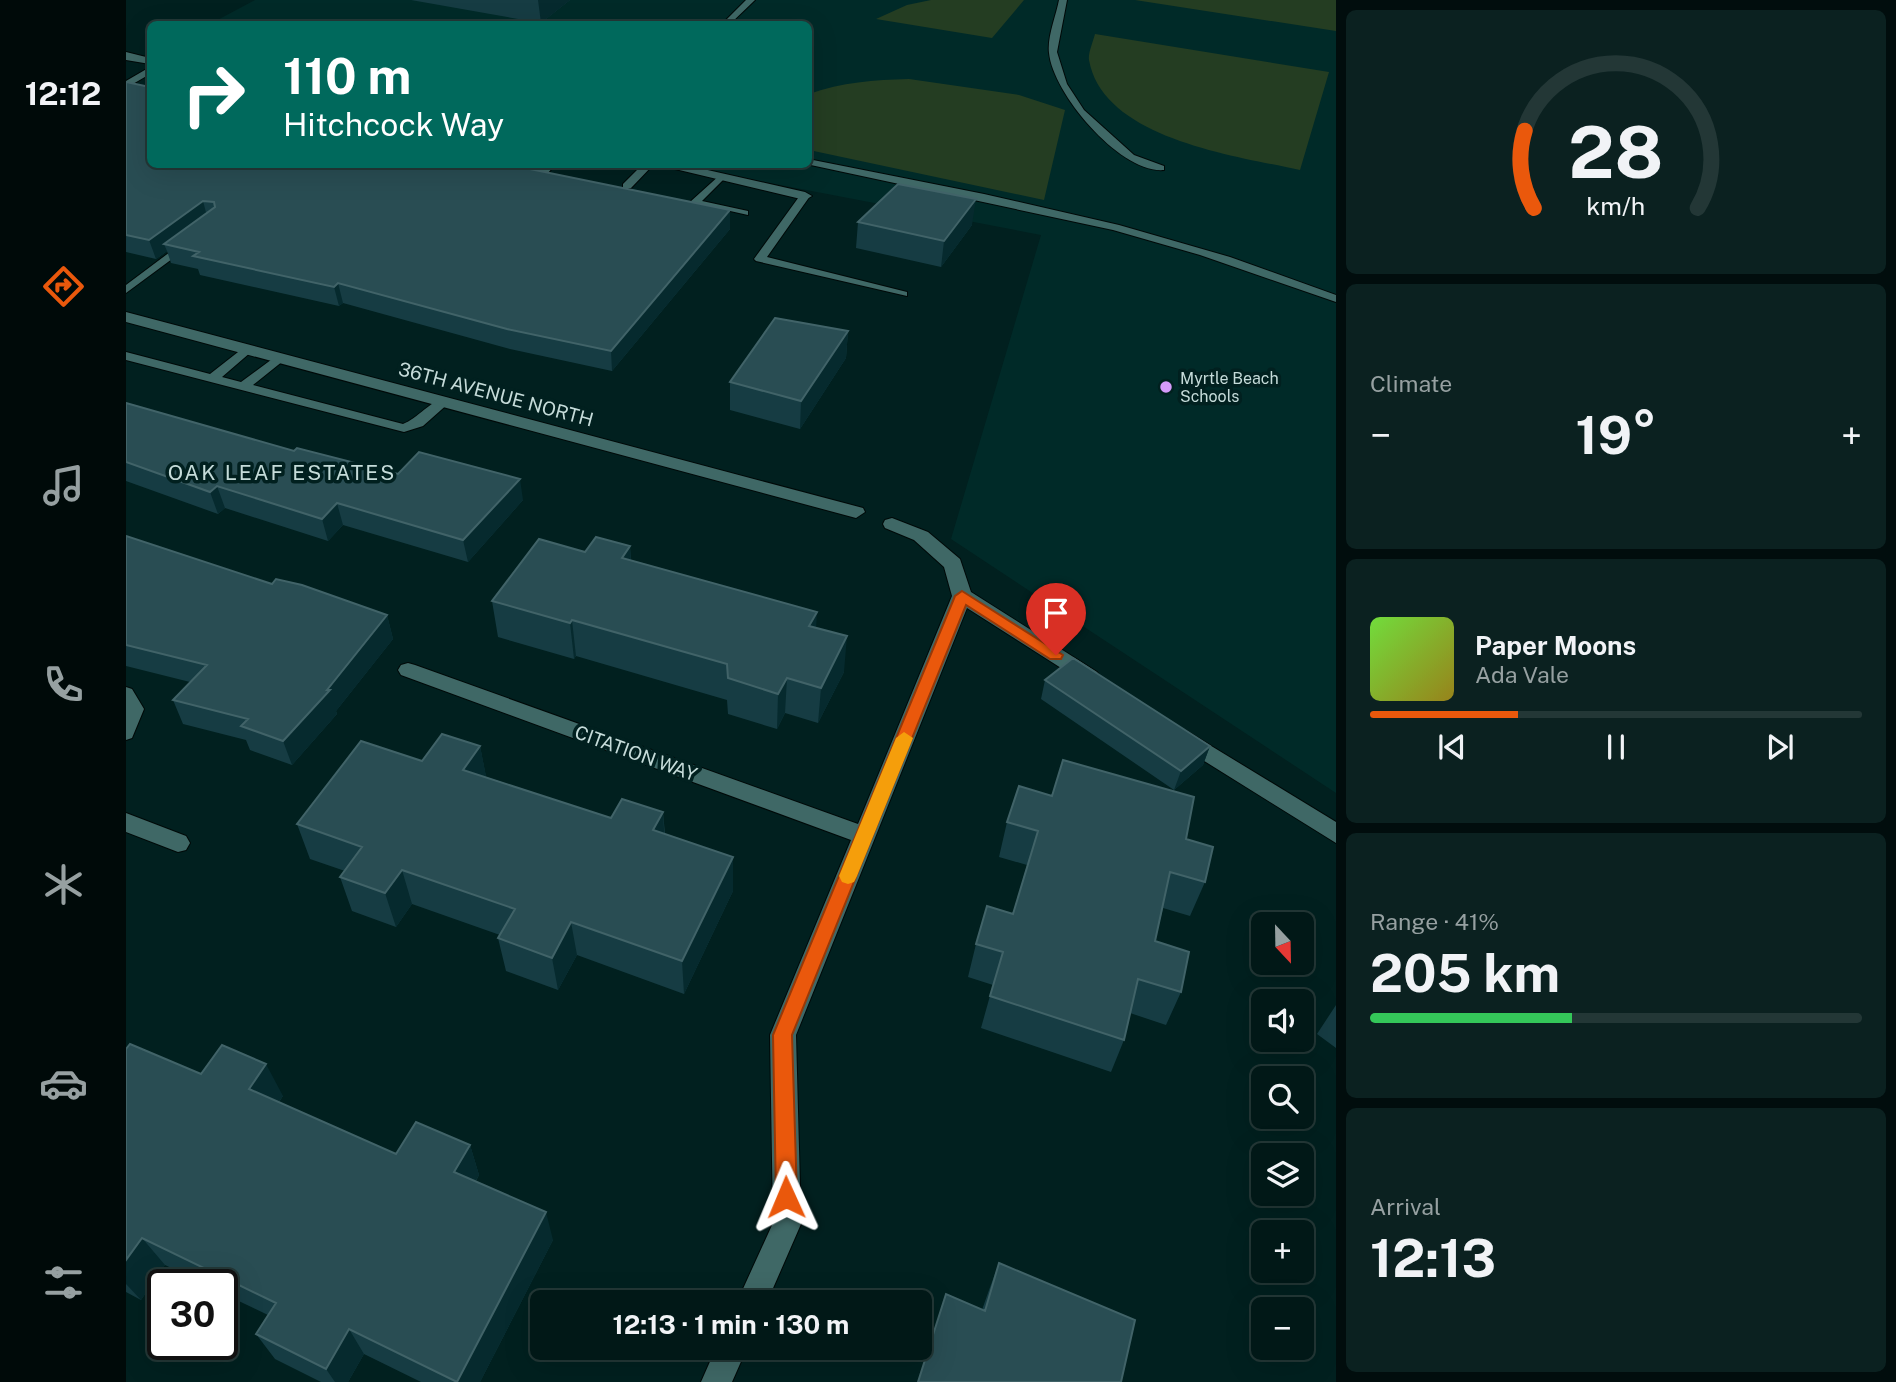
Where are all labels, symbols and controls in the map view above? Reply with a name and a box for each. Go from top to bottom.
text: 110 m [283,47,411,105]
icon: right [168,49,259,140]
text: 12:12 [25,75,101,112]
text: Hitchcock Way [283,106,504,143]
text: 28 [1568,110,1664,195]
text: km/h [1587,191,1645,221]
icon: directions [39,262,88,311]
street label: 36TH AVENUE NORTH [396,357,596,431]
place label: Myrtle Beach Schools [1180,369,1279,406]
text: Climate [1370,370,1452,397]
marker: Myrtle Beach Schools [1158,379,1174,395]
text: 19° [1575,405,1657,466]
text: − [1370,413,1391,458]
text: + [1841,413,1862,458]
district label: OAK LEAF ESTATES [168,460,396,485]
icon: music [39,461,88,510]
pin [1026,583,1086,655]
icon: arrive [1037,594,1075,632]
text: Paper Moons [1475,630,1636,661]
icon: phone [39,660,88,709]
text: Ada Vale [1475,661,1569,688]
street label: CITATION WAY [572,721,701,785]
icon: previous [1433,728,1471,766]
icon: pause [1597,728,1635,766]
icon: next [1761,728,1799,766]
icon: climate [39,860,88,909]
text: Range · 41% [1370,908,1499,935]
north arrow [1251,912,1314,975]
map controls [1251,912,1314,1360]
text: 205 km [1370,943,1560,1004]
button: sound [1251,989,1314,1052]
icon: car [39,1059,88,1108]
button: search [1251,1066,1314,1129]
button: layers [1251,1143,1314,1206]
position arrow [749,1160,823,1234]
text: Arrival [1370,1193,1441,1220]
button: + [1251,1220,1314,1283]
text: 12:13 [1370,1228,1496,1289]
icon: filters [39,1258,88,1307]
speed limit sign: 30 [147,1269,238,1360]
button: − [1251,1297,1314,1360]
text: 12:13 · 1 min · 130 m [613,1309,849,1340]

